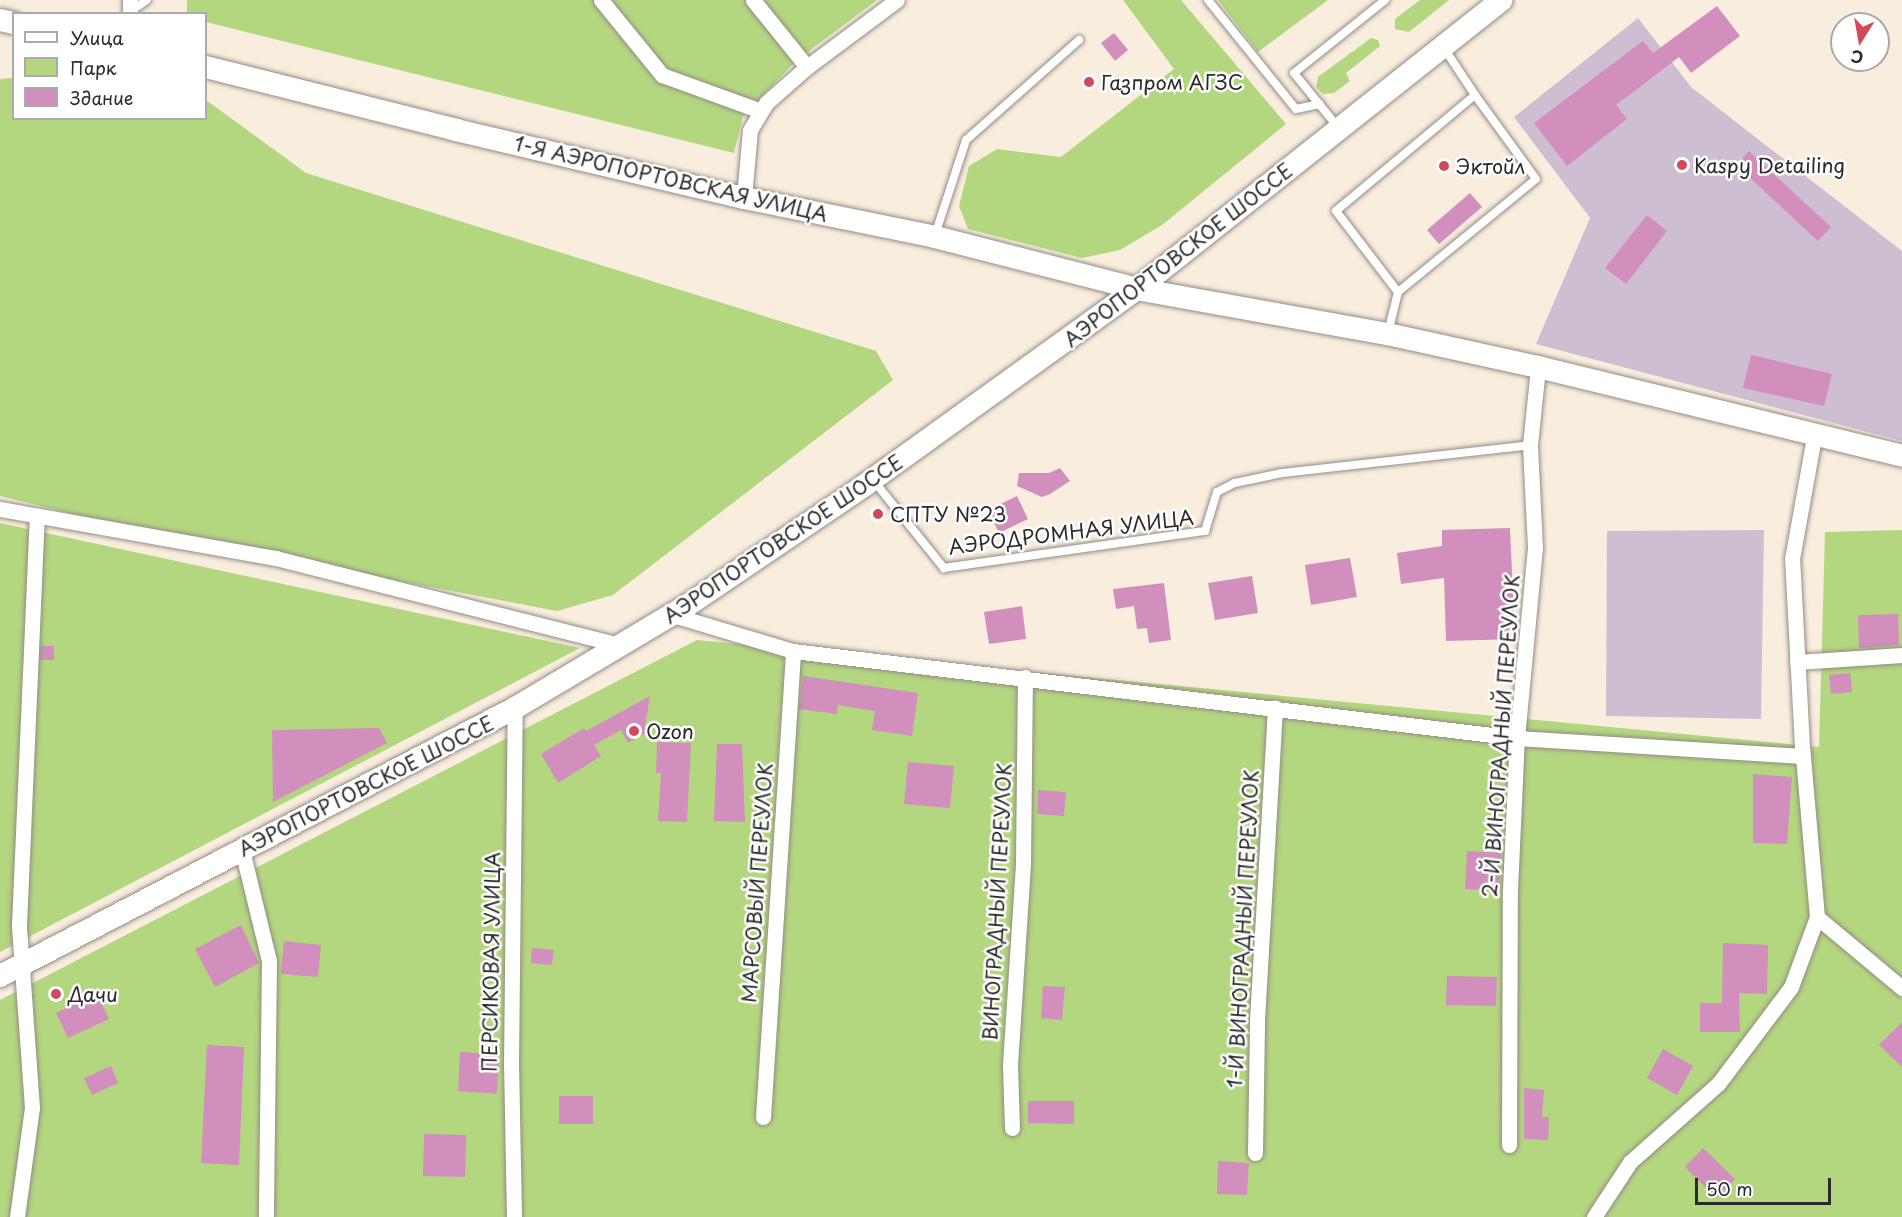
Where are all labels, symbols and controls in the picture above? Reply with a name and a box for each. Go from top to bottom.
legend [12,12,207,120]
north arrow [1830,12,1890,72]
text: Улица [70,24,124,51]
text: С [1849,45,1865,71]
text: Парк [70,54,116,81]
place label: Газпром АГЗС [1101,70,1244,94]
marker: Газпром АГЗС [1082,75,1096,89]
text: Здание [70,84,133,111]
street label: 1-Я АЭРОПОРТОВСКАЯ УЛИЦА [512,131,830,227]
place label: Kaspy Detailing [1694,153,1845,177]
place label: Эктойл [1456,154,1525,178]
street label: АЭРОПОРТОВСКОЕ ШОССЕ [1058,157,1298,353]
marker: Kaspy Detailing [1675,158,1689,172]
marker: Эктойл [1437,159,1451,173]
street label: АЭРОПОРТОВСКОЕ ШОССЕ [657,449,909,629]
place label: СПТУ №23 [890,502,1006,526]
street label: АЭРОДРОМНАЯ УЛИЦА [947,505,1195,559]
marker: СПТУ №23 [871,507,885,521]
street label: 2-Й ВИНОГРАДНЫЙ ПЕРЕУЛОК [1478,573,1524,899]
street label: АЭРОПОРТОВСКОЕ ШОССЕ [233,710,499,862]
place label: Ozon [646,719,694,743]
marker: Ozon [627,724,641,738]
street label: МАРСОВЫЙ ПЕРЕУЛОК [737,762,777,1004]
street label: ВИНОГРАДНЫЙ ПЕРЕУЛОК [978,762,1016,1042]
street label: 1-Й ВИНОГРАДНЫЙ ПЕРЕУЛОК [1223,769,1263,1089]
street label: ПЕРСИКОВАЯ УЛИЦА [477,852,505,1072]
place label: Дачи [68,982,118,1006]
marker: Дачи [49,987,63,1001]
scale bar [1698,1166,1834,1204]
text: 50 m [1706,1175,1753,1202]

